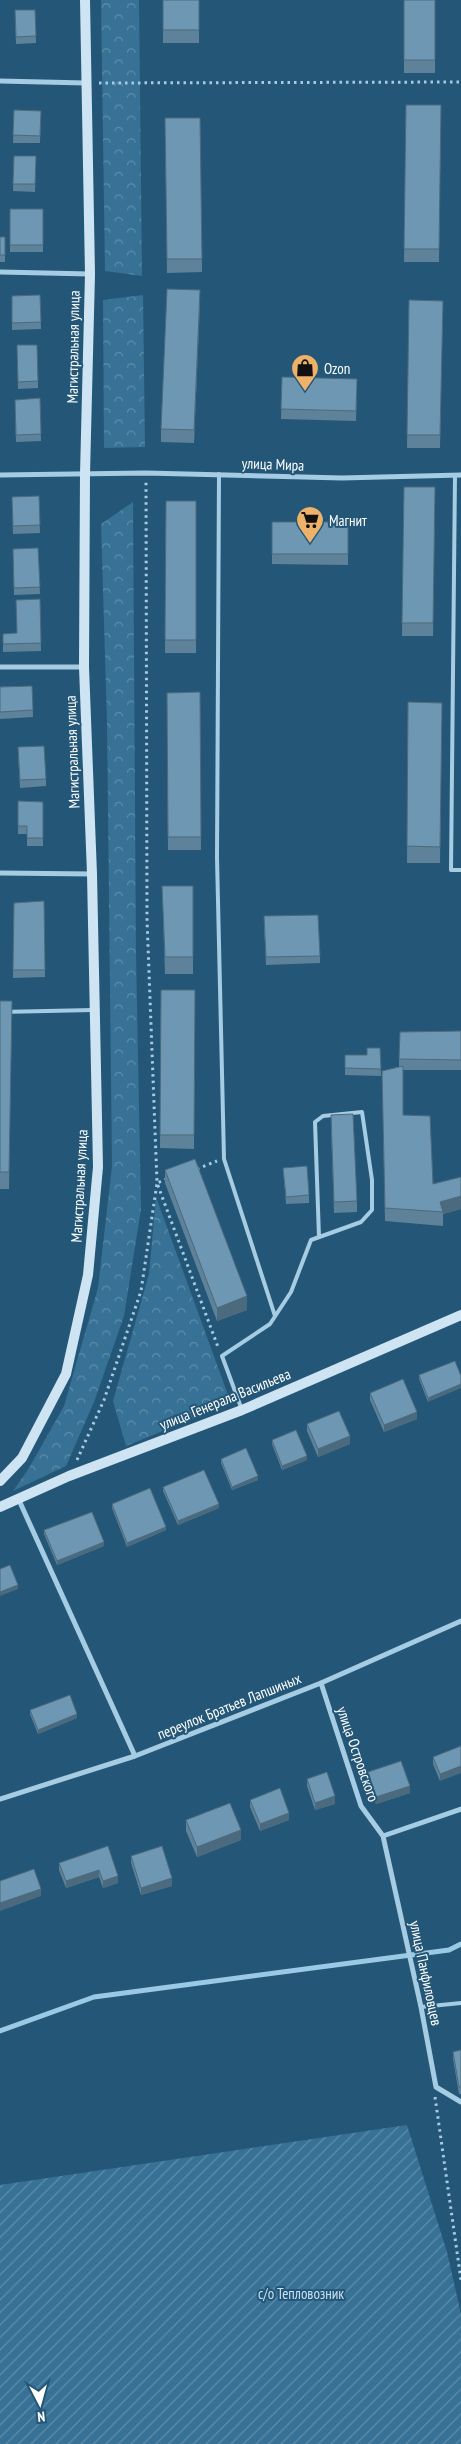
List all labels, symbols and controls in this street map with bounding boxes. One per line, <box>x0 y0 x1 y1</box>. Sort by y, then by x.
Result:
street label: Магистральная улица <box>63 290 83 404</box>
shop icon: Ozon <box>290 353 320 392</box>
place label: Ozon <box>324 359 350 378</box>
street label: улица Мира <box>241 453 305 475</box>
supermarket icon: Магнит <box>295 505 325 544</box>
place label: Магнит <box>329 511 367 530</box>
street label: Магистральная улица <box>61 695 83 809</box>
street label: Магистральная улица <box>67 1129 91 1243</box>
street label: улица Генерала Васильева <box>157 1364 293 1434</box>
street label: переулок Братьев Лапшиных <box>154 1668 304 1744</box>
street label: улица Островского <box>333 1704 383 1804</box>
street label: улица Панфиловцев <box>406 1919 446 2027</box>
park label: с/о Тепловозник <box>258 2284 344 2303</box>
north arrow <box>15 2379 65 2429</box>
text: N <box>37 2408 46 2426</box>

